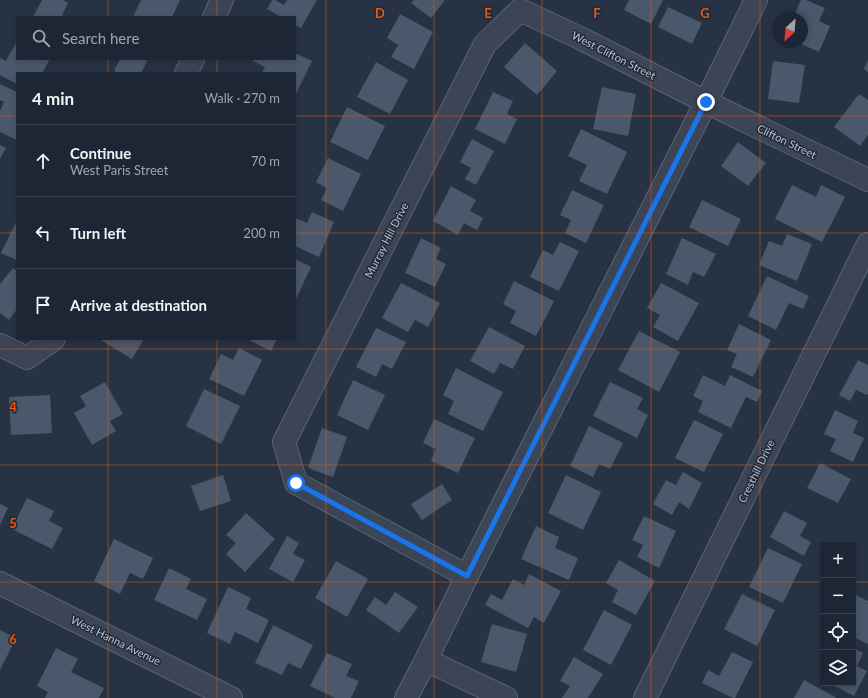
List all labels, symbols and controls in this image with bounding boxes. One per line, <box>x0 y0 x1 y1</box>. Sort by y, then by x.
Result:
text: D <box>375 5 385 21</box>
text: E <box>484 5 492 21</box>
text: F <box>593 5 601 21</box>
text: G <box>700 5 710 21</box>
north arrow <box>772 12 808 48</box>
search box <box>16 16 296 60</box>
icon: search <box>30 27 52 49</box>
street label: West Clifton Street <box>570 28 658 82</box>
text: Search here <box>62 29 139 47</box>
text: 4 min <box>32 88 74 109</box>
text: Walk · 270 m <box>204 90 280 106</box>
route end <box>697 93 715 111</box>
street label: Clifton Street <box>755 121 819 161</box>
text: Continue <box>70 144 131 162</box>
icon: ahead <box>32 150 54 172</box>
text: 70 m <box>251 153 280 169</box>
text: West Paris Street <box>70 162 168 178</box>
street label: Murray Hill Drive <box>361 200 411 280</box>
icon: left <box>32 222 54 244</box>
text: Turn left <box>70 224 126 242</box>
text: 200 m <box>243 225 280 241</box>
icon: arrive <box>32 294 54 316</box>
text: Arrive at destination <box>70 296 207 314</box>
text: 4 <box>9 399 17 415</box>
street label: Cresthill Drive <box>735 437 777 505</box>
route start <box>287 474 305 492</box>
text: 5 <box>9 515 17 531</box>
map controls <box>820 542 856 686</box>
button: + <box>820 542 856 578</box>
button: − <box>820 578 856 614</box>
street label: West Hanna Avenue <box>69 613 163 667</box>
button: locate <box>820 614 856 650</box>
text: 6 <box>9 631 17 647</box>
button: layers <box>820 650 856 686</box>

